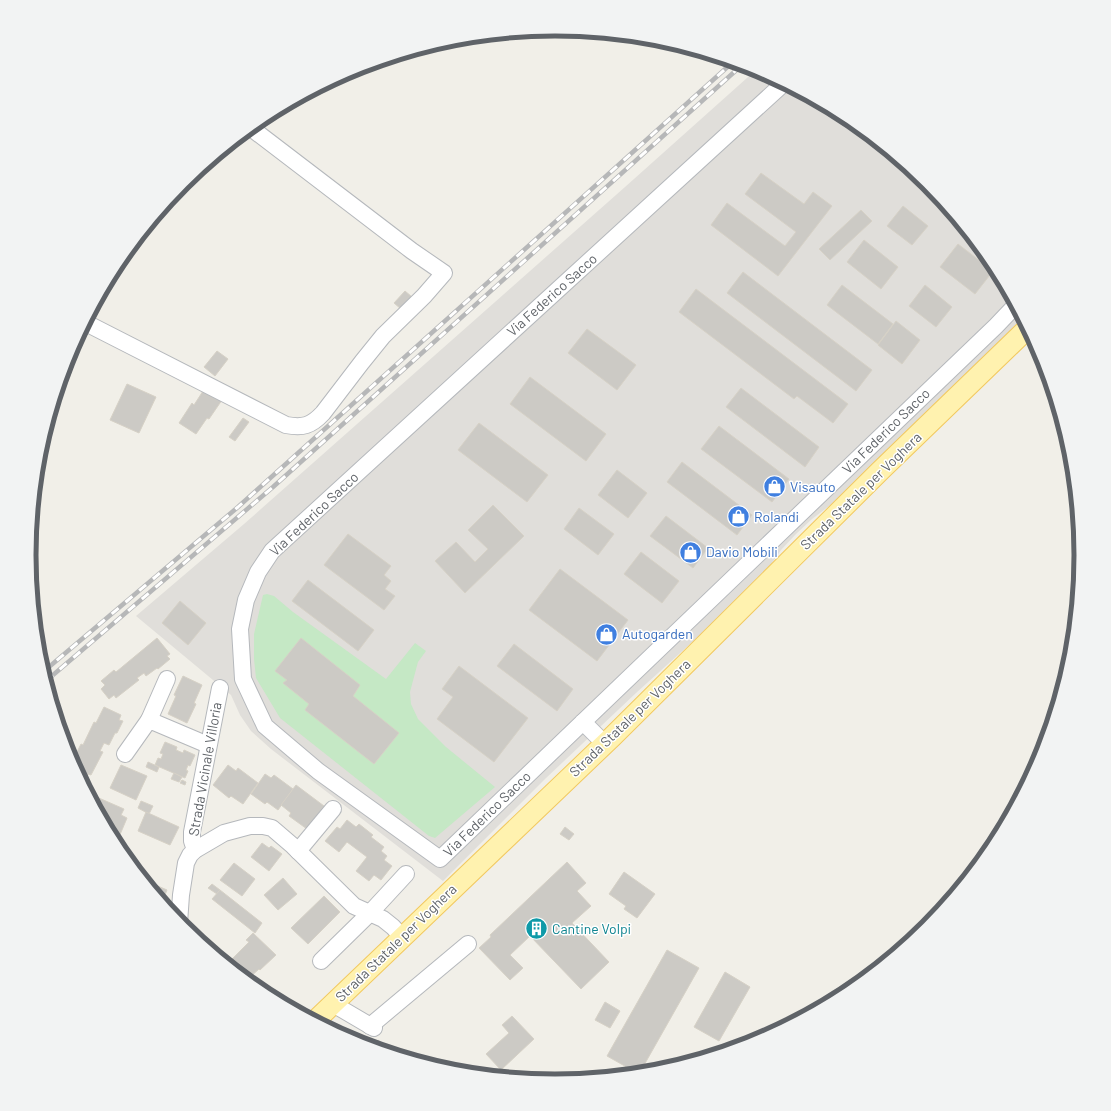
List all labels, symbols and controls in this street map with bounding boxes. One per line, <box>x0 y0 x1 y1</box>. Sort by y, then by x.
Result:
street label: Via Federico Sacco <box>503 250 600 340</box>
street label: Via Federico Sacco <box>838 384 933 477</box>
street label: Strada Statale per Voghera <box>796 428 925 553</box>
street label: Via Federico Sacco <box>266 468 362 559</box>
shop icon: Visauto <box>761 474 787 500</box>
place label: Visauto <box>790 478 836 495</box>
shop icon: Rolandi <box>725 504 751 530</box>
place label: Rolandi <box>754 508 799 525</box>
shop icon: Davio Mobili <box>678 539 704 565</box>
place label: Davio Mobili <box>706 543 778 560</box>
shop icon: Autogarden <box>594 621 620 647</box>
place label: Autogarden <box>622 625 693 642</box>
street label: Strada Statale per Voghera <box>565 655 694 780</box>
street label: Strada Vicinale Villoria <box>184 701 225 837</box>
street label: Via Federico Sacco <box>439 767 534 860</box>
street label: Strada Statale per Voghera <box>331 880 460 1005</box>
building icon: Cantine Volpi <box>524 916 550 942</box>
place label: Cantine Volpi <box>552 920 631 937</box>

